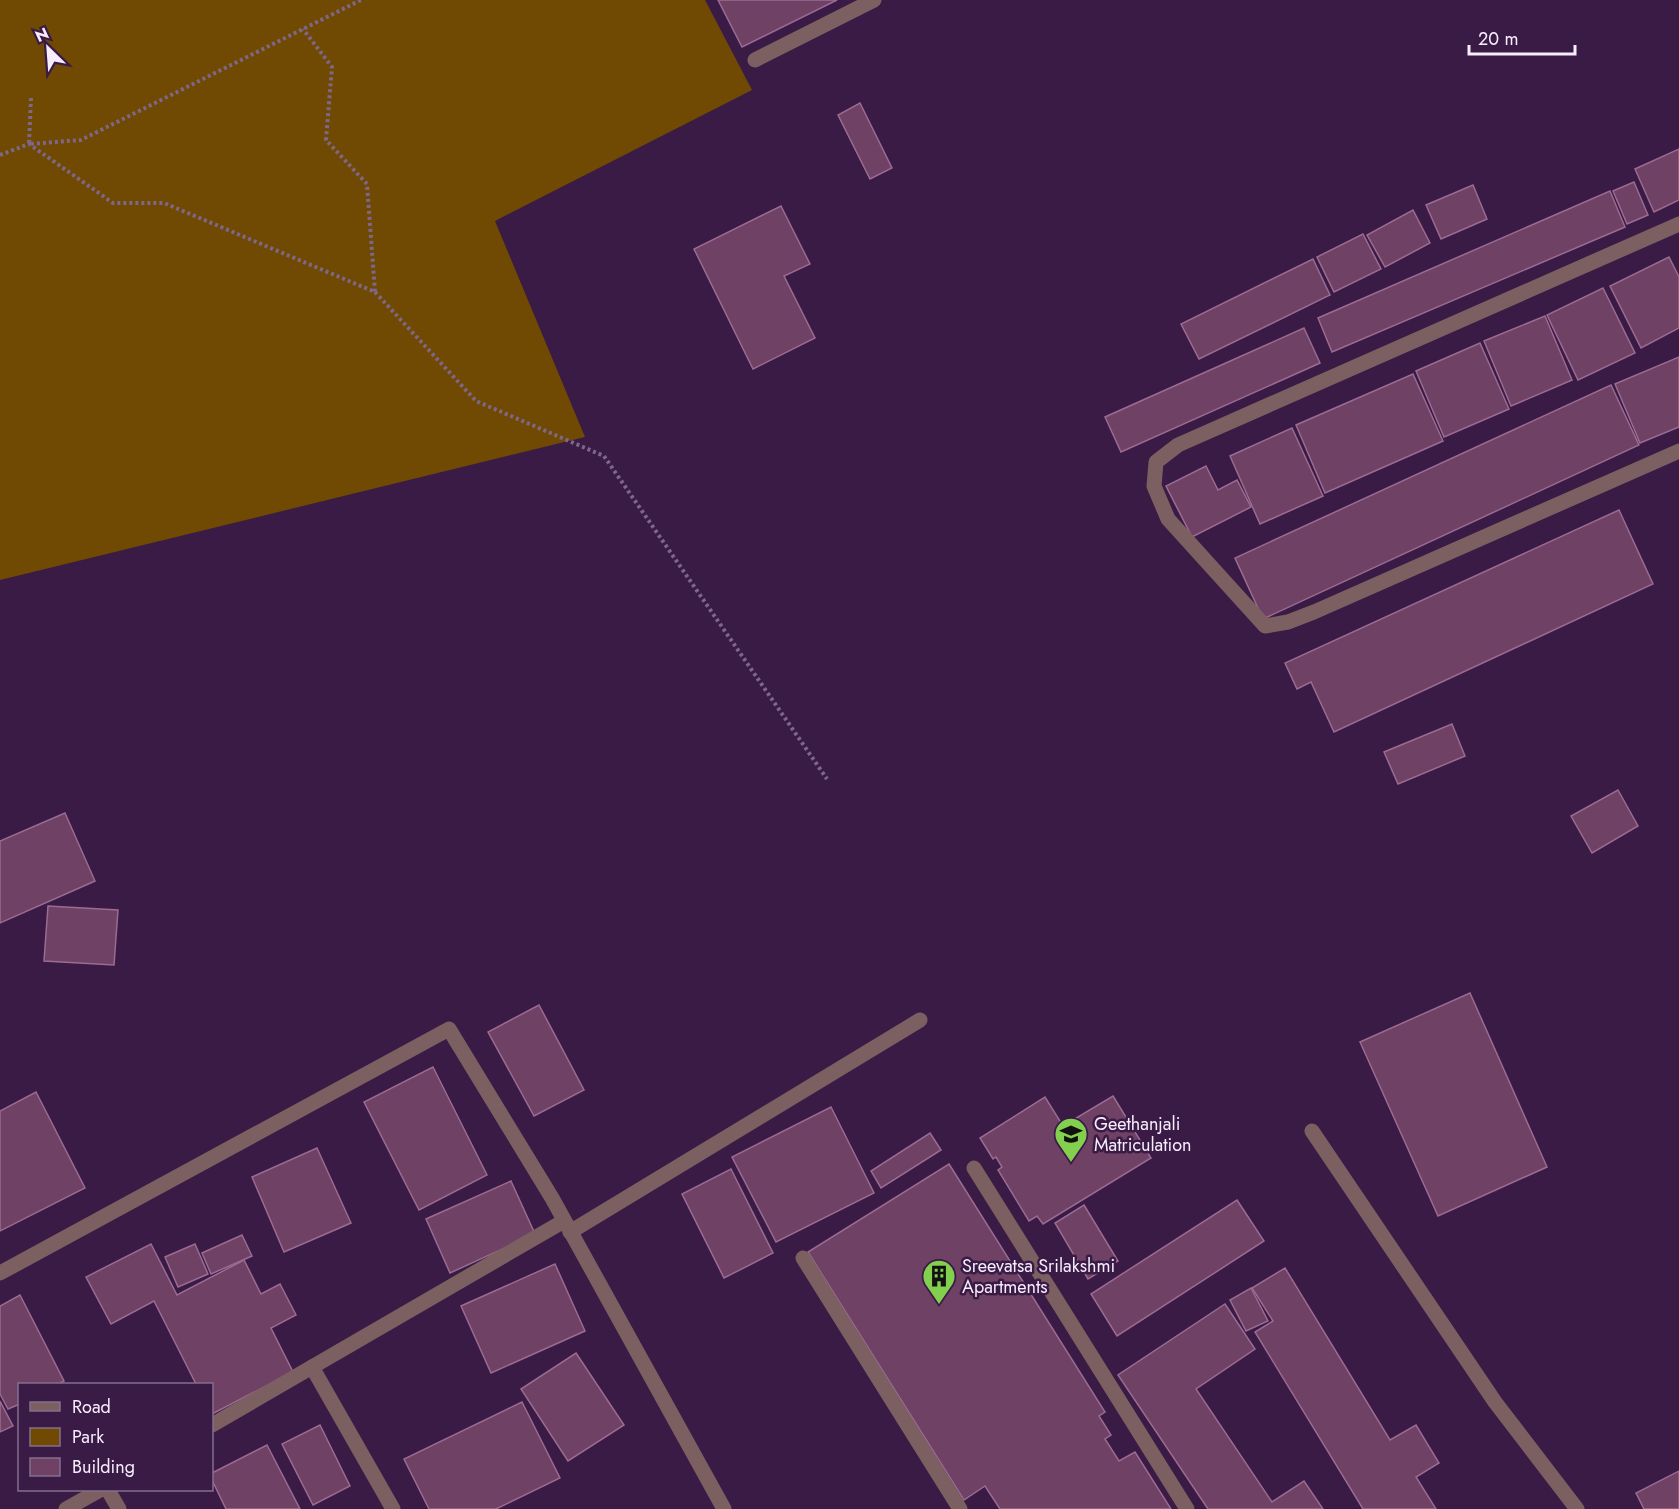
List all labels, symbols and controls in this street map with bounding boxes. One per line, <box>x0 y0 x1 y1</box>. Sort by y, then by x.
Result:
north arrow <box>18 18 78 78</box>
scale bar <box>1469 18 1576 56</box>
text: N <box>31 22 52 48</box>
text: 20 m <box>1478 26 1518 52</box>
place label: Geethanjali Matriculation <box>1094 1111 1192 1158</box>
school or university icon: Geethanjali Matriculation <box>1053 1116 1089 1163</box>
place label: Sreevatsa Srilakshmi Apartments <box>962 1253 1115 1300</box>
building icon: Sreevatsa Srilakshmi Apartments <box>921 1258 957 1305</box>
legend <box>18 1383 213 1491</box>
text: Road <box>72 1394 111 1420</box>
text: Park <box>72 1424 104 1450</box>
text: Building <box>72 1454 135 1480</box>

